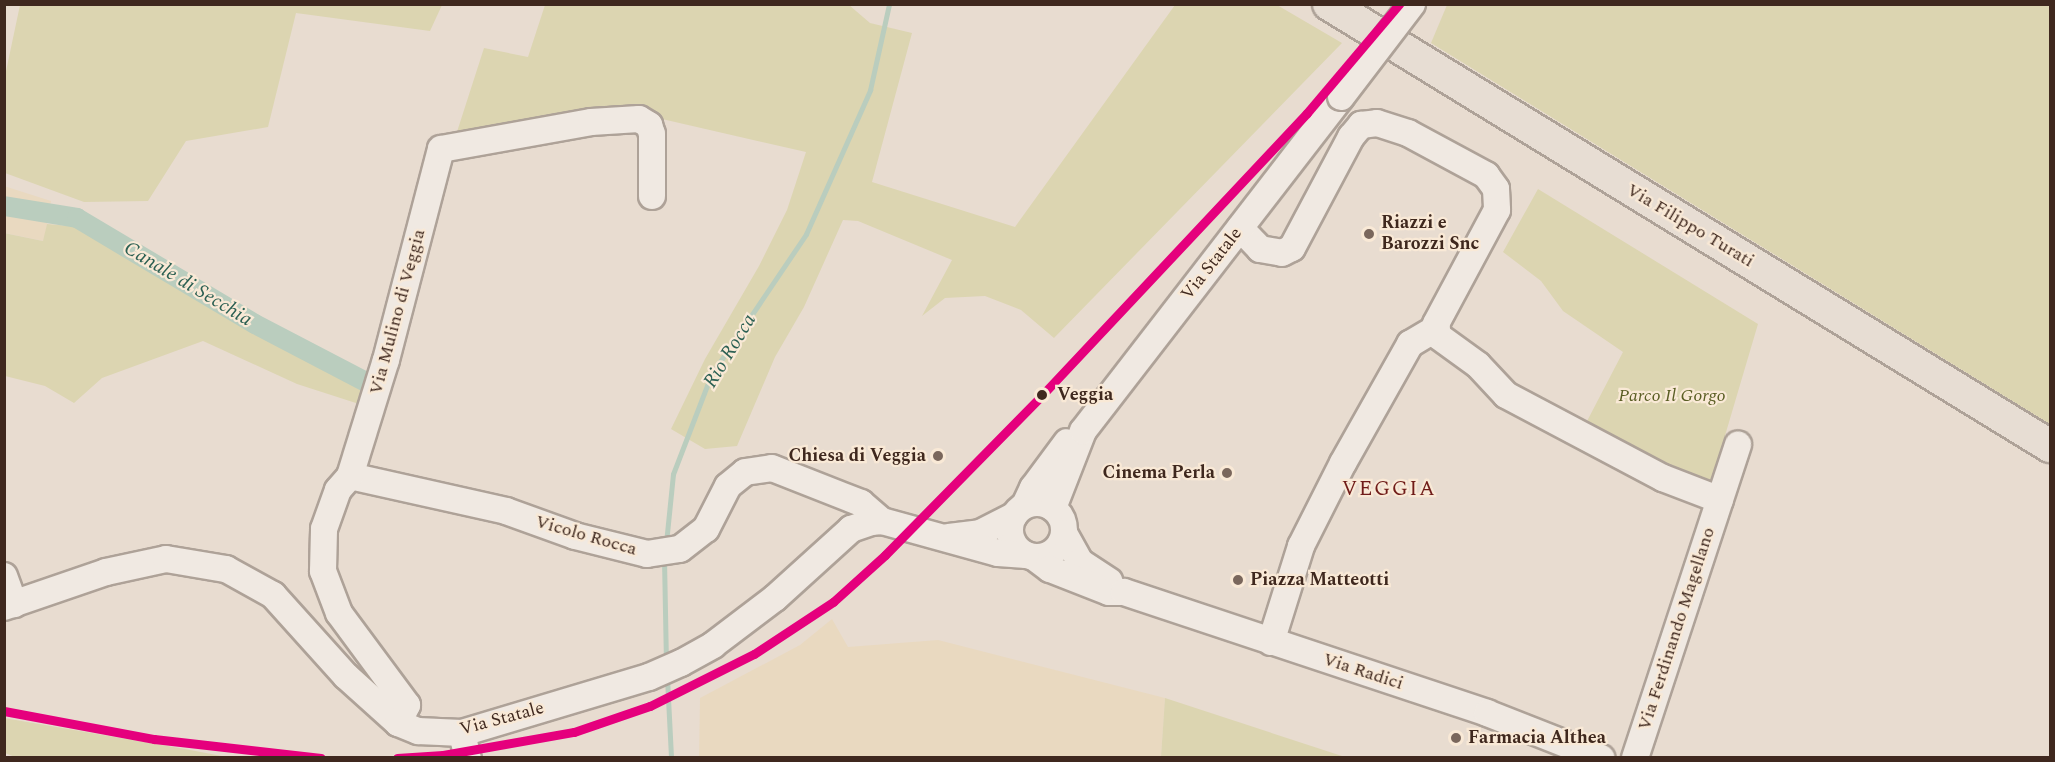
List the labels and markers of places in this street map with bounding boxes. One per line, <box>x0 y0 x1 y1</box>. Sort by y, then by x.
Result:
place label: Riazzi e Barozzi Snc <box>1381 213 1479 256</box>
marker: Riazzi e Barozzi Snc <box>1362 227 1376 241</box>
place label: Veggia <box>1057 384 1113 406</box>
marker: Veggia <box>1032 385 1052 405</box>
place label: Chiesa di Veggia <box>788 445 926 467</box>
marker: Chiesa di Veggia <box>931 449 945 463</box>
place label: Cinema Perla <box>1102 462 1215 484</box>
marker: Cinema Perla <box>1220 466 1234 480</box>
place label: Piazza Matteotti <box>1250 569 1389 591</box>
marker: Piazza Matteotti <box>1231 573 1245 587</box>
place label: Farmacia Althea <box>1468 727 1606 749</box>
marker: Farmacia Althea <box>1449 731 1463 745</box>

